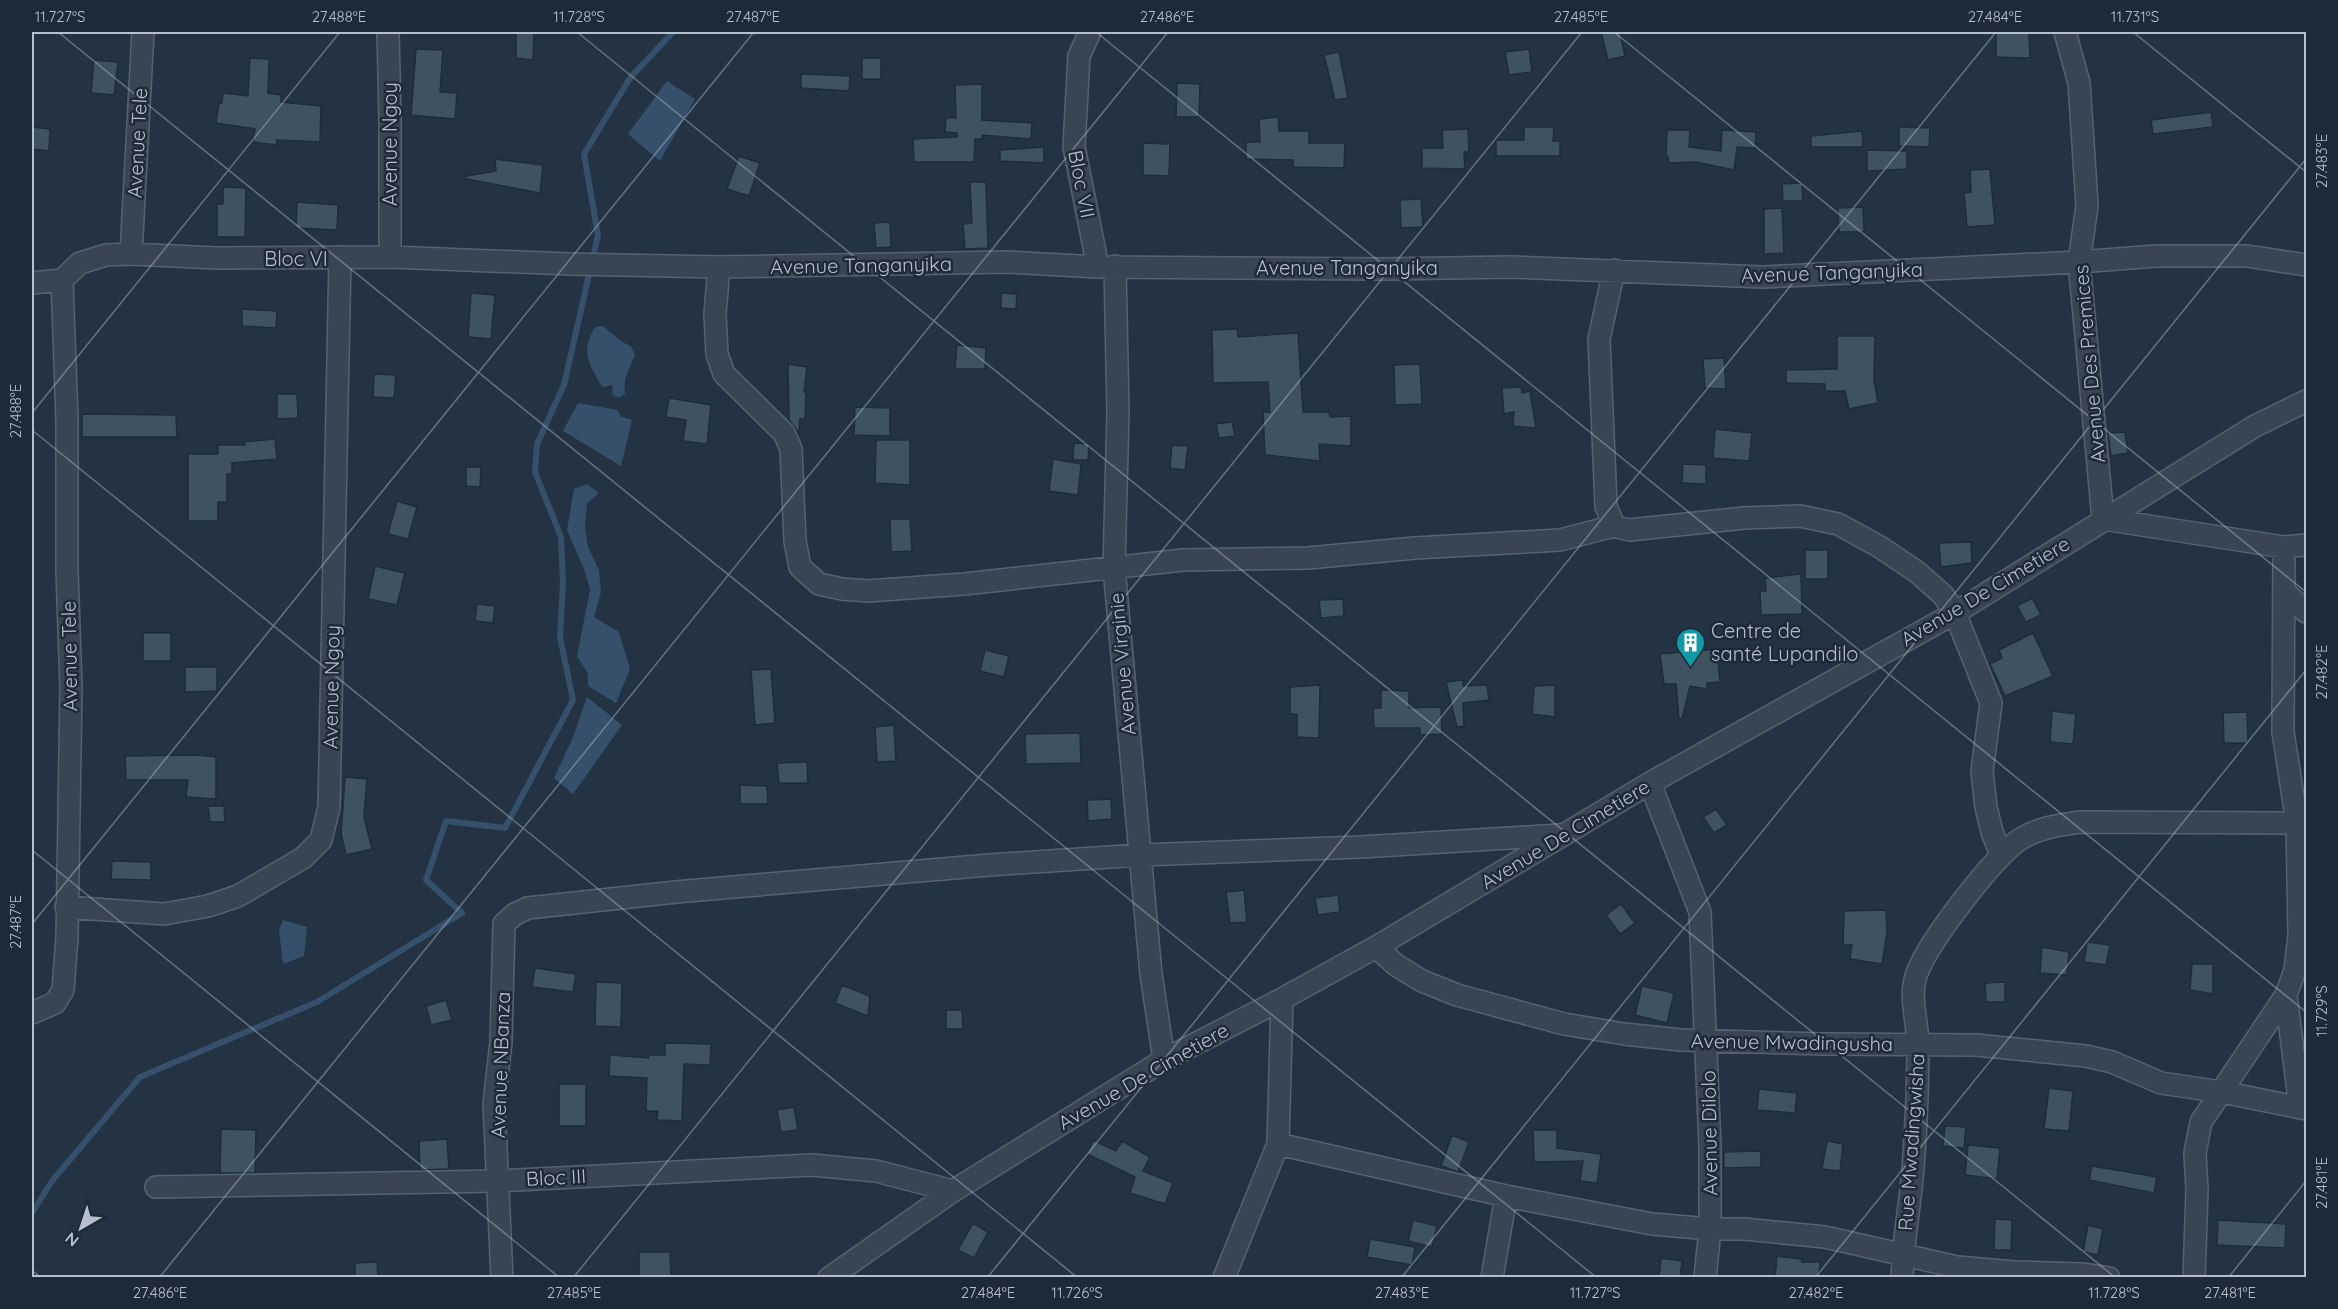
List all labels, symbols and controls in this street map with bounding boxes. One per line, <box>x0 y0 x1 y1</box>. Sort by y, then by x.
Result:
text: 11.727°S <box>35 7 85 26</box>
text: 27.488°E <box>312 7 366 26</box>
text: 11.728°S <box>553 7 605 26</box>
text: 27.487°E <box>726 7 780 26</box>
text: 27.486°E <box>1140 7 1194 26</box>
text: 27.485°E <box>1554 7 1608 26</box>
text: 27.484°E <box>1968 7 2022 26</box>
text: 11.731°S <box>2111 7 2159 26</box>
street label: Avenue Ngoy <box>377 82 402 206</box>
street label: Avenue Tele <box>122 87 152 199</box>
text: 27.483°E <box>2312 134 2331 188</box>
street label: Bloc VII <box>1063 148 1101 220</box>
street label: Bloc VI <box>264 246 328 271</box>
street label: Avenue Tanganyika <box>770 251 952 279</box>
street label: Avenue Tanganyika <box>1256 255 1438 280</box>
street label: Avenue Tanganyika <box>1741 256 1923 288</box>
street label: Avenue Des Premices <box>2068 264 2110 464</box>
text: 27.488°E <box>6 384 25 438</box>
street label: Avenue De Cimetiere <box>1896 531 2074 651</box>
street label: Avenue Virginie <box>1103 592 1141 736</box>
street label: Avenue Tele <box>56 601 82 711</box>
place label: Centre de santé Lupandilo <box>1711 618 1858 666</box>
street label: Avenue Ngoy <box>317 625 345 749</box>
building icon: Centre de santé Lupandilo <box>1674 626 1706 668</box>
text: 27.482°E <box>2312 645 2331 699</box>
street label: Avenue De Cimetiere <box>1476 774 1654 894</box>
text: 27.487°E <box>6 895 25 949</box>
text: 11.729°S <box>2312 985 2331 1037</box>
street label: Avenue NBanza <box>485 991 515 1139</box>
street label: Avenue De Cimetiere <box>1053 1017 1233 1135</box>
street label: Avenue Mwadingusha <box>1691 1028 1893 1056</box>
street label: Rue Mwadingwisha <box>1892 1052 1930 1232</box>
street label: Avenue Dilolo <box>1695 1070 1723 1196</box>
text: 27.481°E <box>2312 1157 2331 1209</box>
street label: Bloc III <box>525 1163 587 1191</box>
north arrow <box>51 1198 111 1258</box>
text: N <box>61 1228 82 1251</box>
text: 27.486°E <box>133 1283 187 1302</box>
text: 27.485°E <box>547 1283 601 1302</box>
text: 27.484°E <box>961 1283 1015 1302</box>
text: 11.726°S <box>1051 1283 1103 1302</box>
text: 27.483°E <box>1375 1283 1429 1302</box>
text: 11.727°S <box>1570 1283 1620 1302</box>
text: 27.482°E <box>1789 1283 1843 1302</box>
text: 11.728°S <box>2088 1283 2140 1302</box>
text: 27.481°E <box>2204 1283 2256 1302</box>

